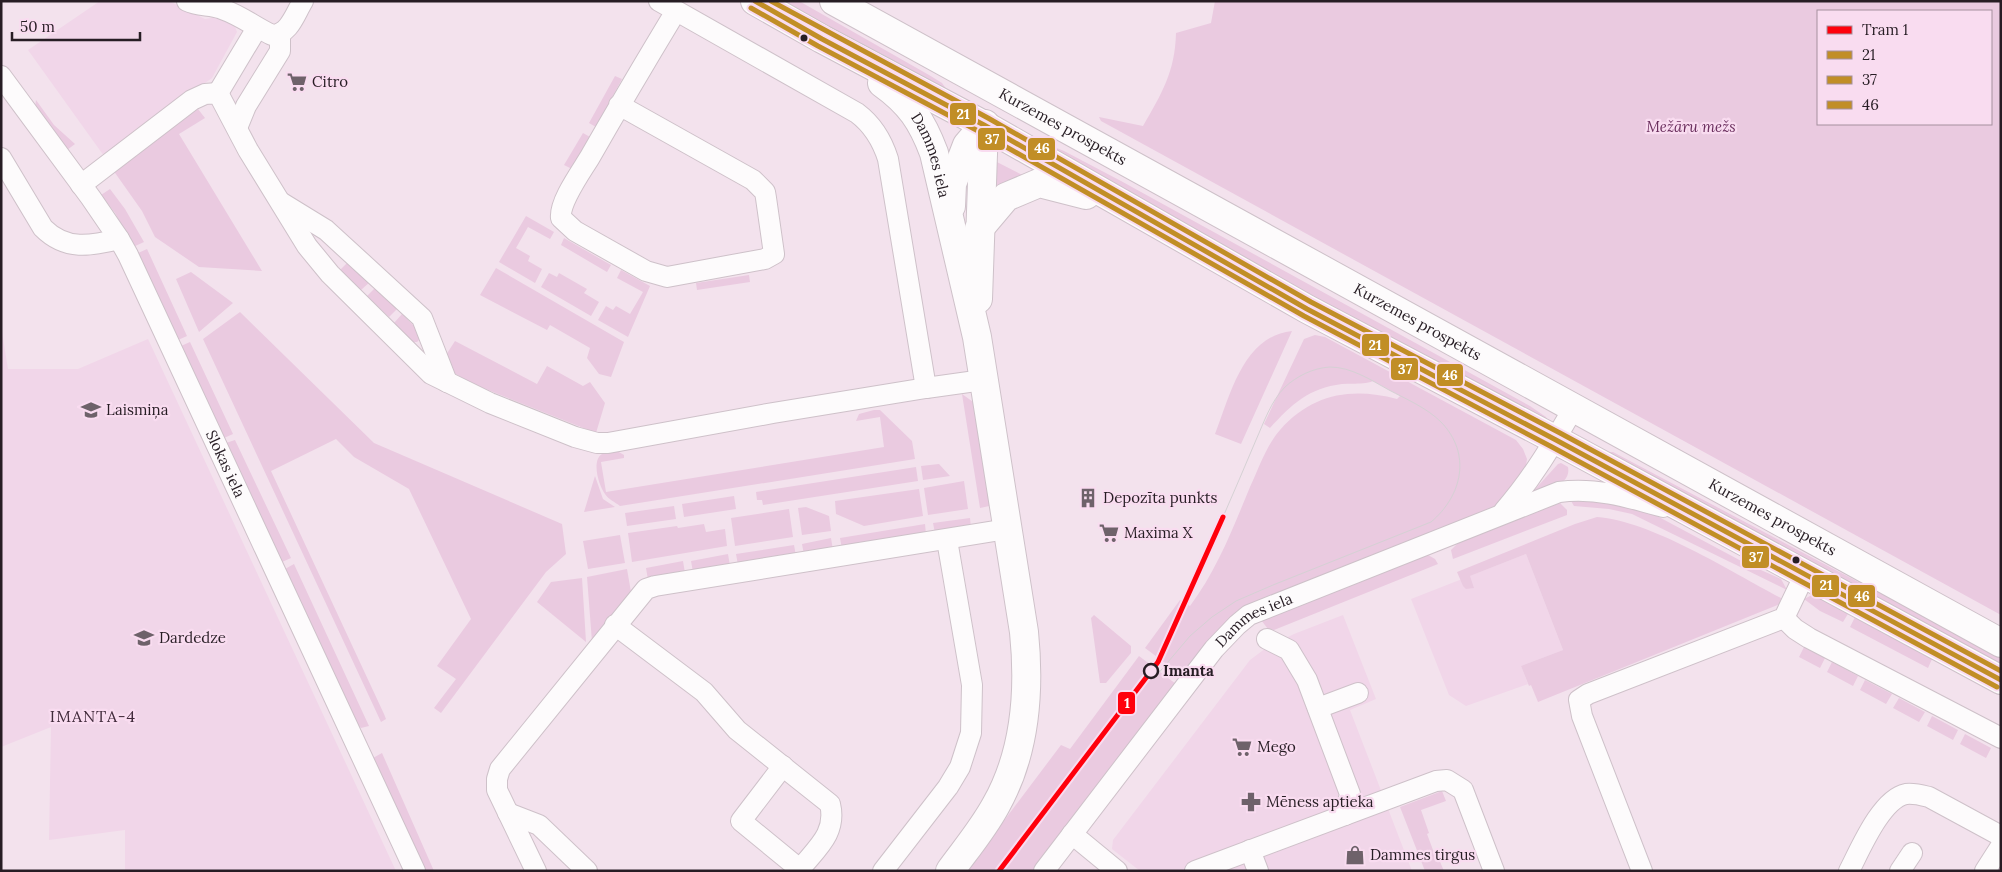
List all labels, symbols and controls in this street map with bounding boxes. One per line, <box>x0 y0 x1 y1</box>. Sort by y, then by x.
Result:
scale bar <box>12 10 140 42</box>
legend <box>1817 10 1992 125</box>
text: 50 m <box>20 17 55 36</box>
text: Tram 1 <box>1862 20 1908 39</box>
unlabelled marker <box>799 33 809 43</box>
text: 21 <box>1862 45 1876 64</box>
text: 37 <box>1862 70 1877 89</box>
supermarket icon: Citro <box>286 71 308 93</box>
place label: Citro <box>312 72 348 91</box>
street label: Kurzemes prospekts <box>996 84 1130 169</box>
text: 46 <box>1862 95 1879 114</box>
line badge: 21 <box>949 102 977 126</box>
text: 21 <box>956 105 970 123</box>
street label: Dammes iela <box>907 109 954 200</box>
park label: Mežāru mežs <box>1646 117 1736 136</box>
line badge: 37 <box>977 127 1006 151</box>
text: 37 <box>985 130 1000 148</box>
line badge: 46 <box>1027 137 1056 161</box>
text: 46 <box>1034 139 1050 157</box>
street label: Kurzemes prospekts <box>1351 279 1485 364</box>
line badge: 21 <box>1361 333 1390 357</box>
text: 21 <box>1368 336 1382 354</box>
line badge: 37 <box>1390 357 1419 381</box>
text: 37 <box>1398 360 1413 378</box>
line badge: 46 <box>1436 363 1464 387</box>
text: 46 <box>1442 366 1458 384</box>
school or university icon: Laismiņa <box>80 399 102 421</box>
place label: Laismiņa <box>106 400 169 420</box>
street label: Slokas iela <box>202 427 250 501</box>
street label: Kurzemes prospekts <box>1705 474 1840 560</box>
building icon: Depozīta punkts <box>1077 487 1099 509</box>
place label: Depozīta punkts <box>1103 488 1218 507</box>
supermarket icon: Maxima X <box>1098 522 1120 544</box>
place label: Maxima X <box>1124 523 1193 542</box>
line badge: 37 <box>1741 545 1770 569</box>
text: 37 <box>1749 548 1764 566</box>
unlabelled marker <box>1791 555 1801 565</box>
line badge: 21 <box>1811 574 1840 598</box>
text: 21 <box>1819 576 1833 594</box>
line badge: 46 <box>1847 584 1876 608</box>
text: 46 <box>1854 587 1870 605</box>
street label: Dammes iela <box>1211 589 1295 651</box>
school or university icon: Dardedze <box>133 627 155 649</box>
place label: Dardedze <box>159 628 226 647</box>
place label: Imanta <box>1163 661 1214 680</box>
marker: Imanta <box>1143 663 1159 679</box>
line badge: 1 <box>1117 691 1136 715</box>
text: 1 <box>1124 694 1130 712</box>
district label: IMANTA-4 <box>50 706 136 726</box>
supermarket icon: Mego <box>1231 736 1253 758</box>
place label: Mego <box>1257 737 1296 756</box>
pharmacy icon: Mēness aptieka <box>1240 791 1262 813</box>
place label: Mēness aptieka <box>1266 792 1374 811</box>
shop icon: Dammes tirgus <box>1344 844 1366 866</box>
place label: Dammes tirgus <box>1370 845 1475 864</box>

